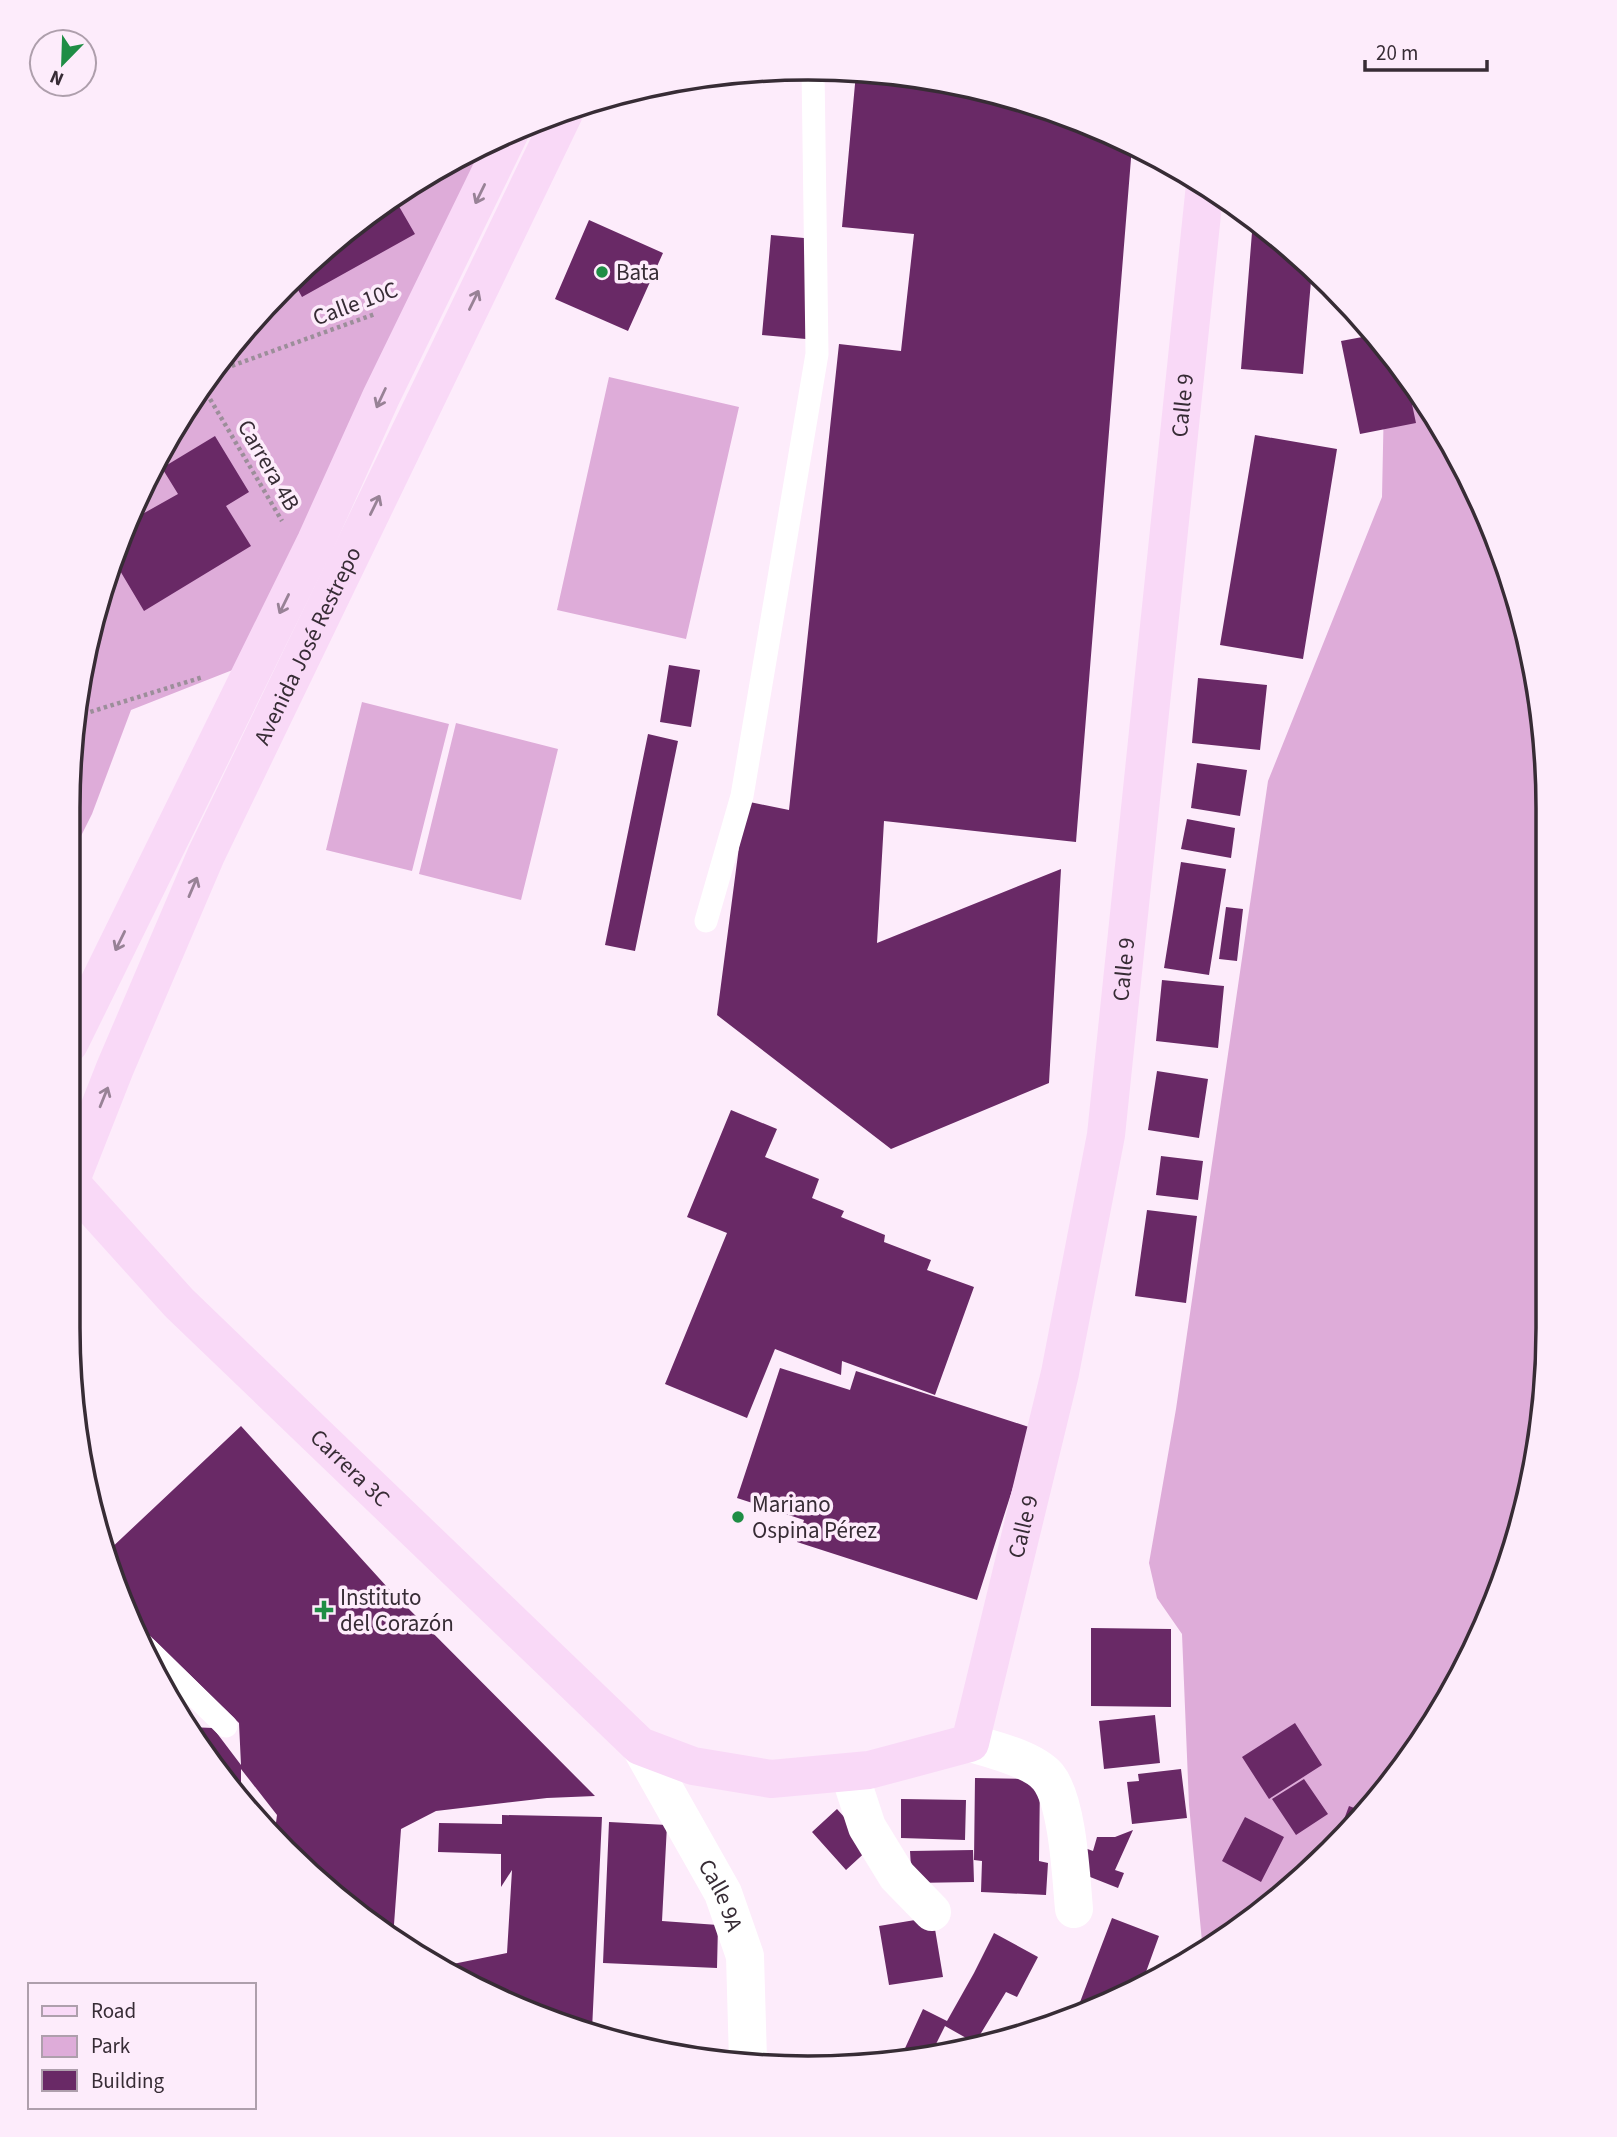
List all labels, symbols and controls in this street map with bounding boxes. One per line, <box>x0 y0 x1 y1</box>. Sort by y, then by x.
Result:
north arrow <box>28 28 98 98</box>
scale bar <box>1365 28 1488 72</box>
text: 20 m <box>1376 38 1418 68</box>
text: N <box>46 62 68 92</box>
one-way arrow <box>473 183 487 204</box>
place label: Bata <box>616 256 660 289</box>
marker: Bata <box>594 264 610 280</box>
street label: Calle 10C <box>308 273 402 334</box>
one-way arrow <box>468 290 481 311</box>
street label: Calle 9 <box>1163 372 1202 439</box>
one-way arrow <box>373 387 387 408</box>
street label: Carrera 4B <box>229 414 308 517</box>
one-way arrow <box>369 495 383 516</box>
street label: Avenida José Restrepo <box>246 541 369 750</box>
one-way arrow <box>277 593 291 614</box>
one-way arrow <box>187 877 200 898</box>
one-way arrow <box>112 930 126 951</box>
street label: Calle 9 <box>1104 936 1143 1003</box>
one-way arrow <box>98 1086 111 1108</box>
street label: Carrera 3C <box>303 1421 398 1515</box>
place label: Mariano Ospina Pérez <box>752 1488 877 1547</box>
street label: Calle 9 <box>1000 1492 1047 1562</box>
marker: Mariano Ospina Pérez <box>730 1509 746 1525</box>
place label: Instituto del Corazón <box>340 1581 454 1640</box>
marker: Instituto del Corazón <box>314 1600 334 1620</box>
street label: Calle 9A <box>690 1853 751 1936</box>
legend <box>28 1983 256 2109</box>
text: Road <box>91 1996 136 2026</box>
text: Park <box>91 2031 131 2061</box>
text: Building <box>91 2066 165 2096</box>

